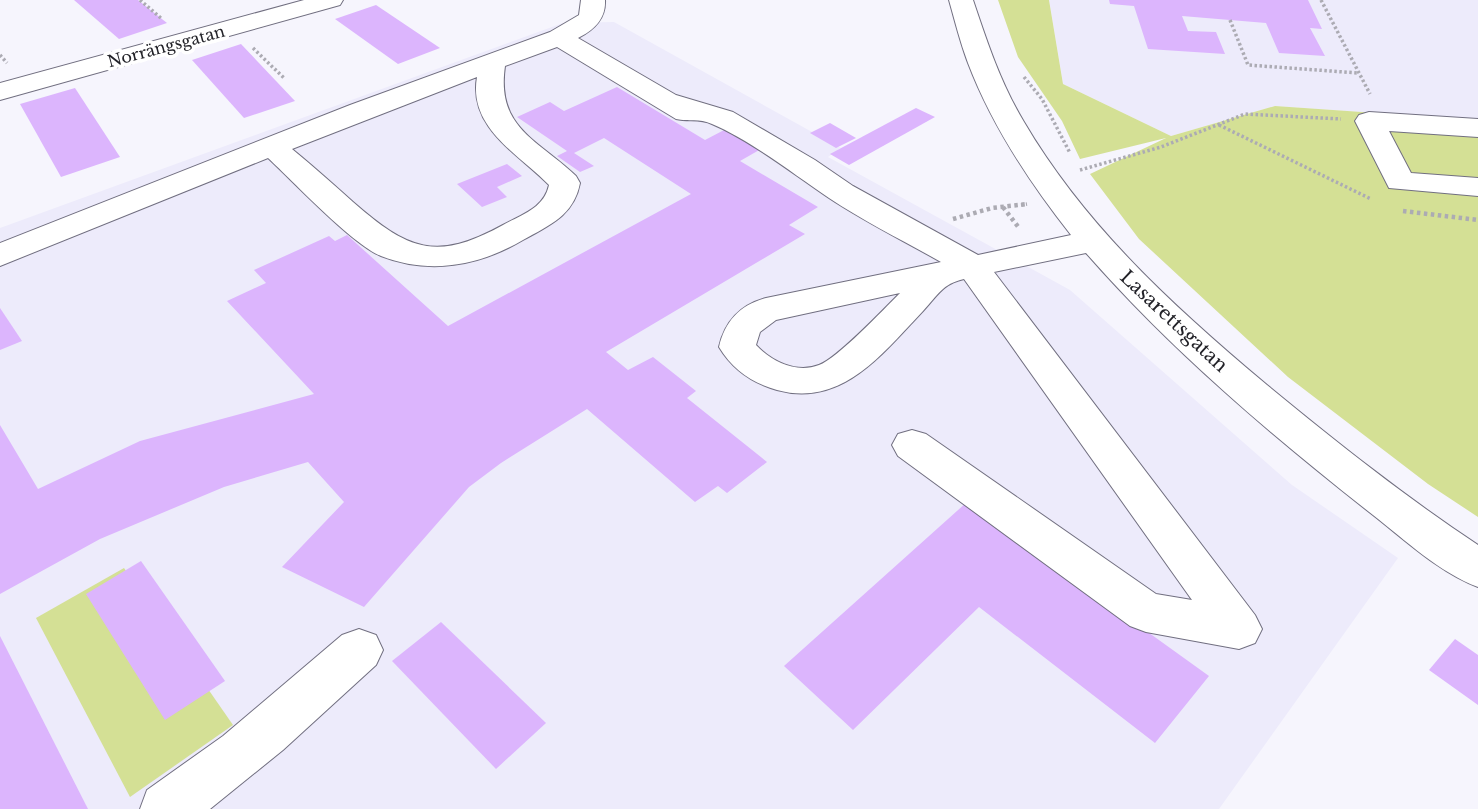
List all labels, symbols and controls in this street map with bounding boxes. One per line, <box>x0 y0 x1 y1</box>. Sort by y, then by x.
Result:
street label: Norrängsgatan <box>105 21 227 71</box>
street label: Lasarettsgatan <box>1115 265 1233 377</box>

